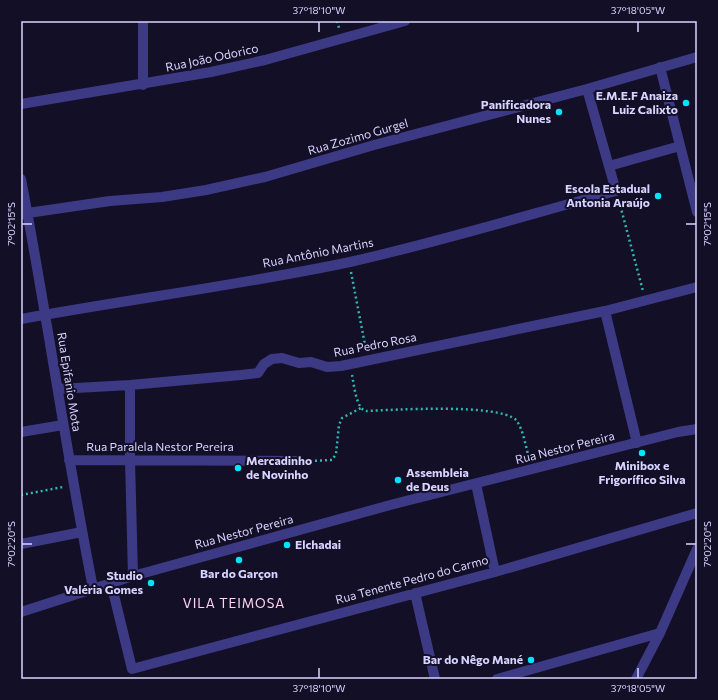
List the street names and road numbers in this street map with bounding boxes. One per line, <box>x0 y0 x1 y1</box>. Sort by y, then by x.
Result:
street label: Rua João Odorico <box>164 40 260 75</box>
street label: Rua Zozimo Gurgel <box>306 115 409 157</box>
street label: Rua Antônio Martins <box>261 234 374 270</box>
street label: Rua Pedro Rosa <box>332 329 418 359</box>
street label: Rua Epifanio Mota <box>55 331 85 433</box>
street label: Rua Nestor Pereira <box>514 428 616 466</box>
street label: Rua Paralela Nestor Pereira <box>86 439 234 453</box>
street label: Rua Nestor Pereira <box>193 511 295 551</box>
street label: Rua Tenente Pedro do Carmo <box>334 552 490 606</box>

